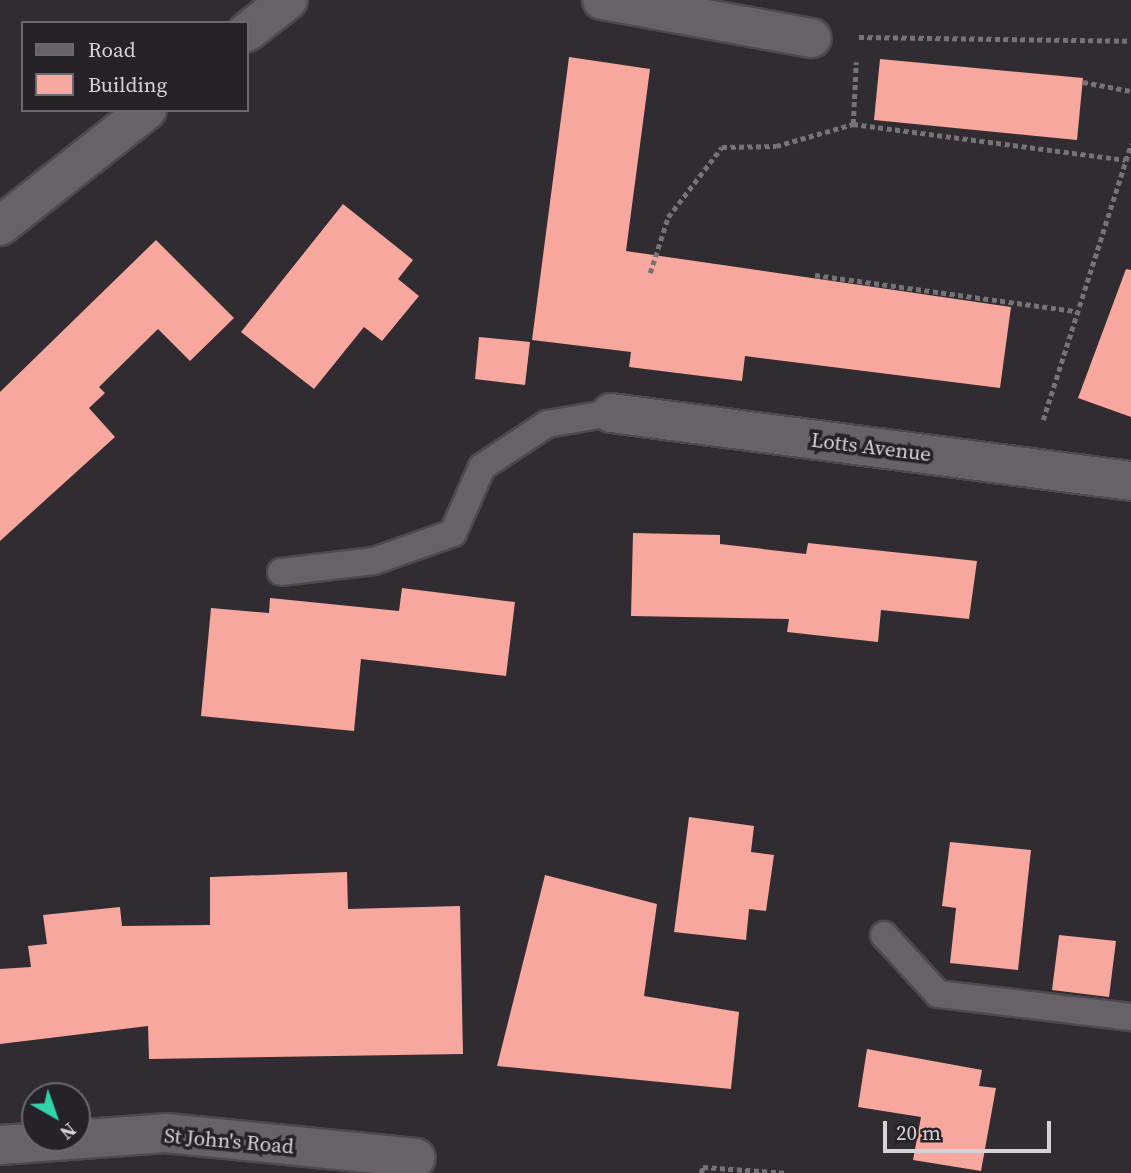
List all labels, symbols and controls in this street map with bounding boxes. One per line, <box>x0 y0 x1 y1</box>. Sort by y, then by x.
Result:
legend <box>21 21 248 112</box>
text: Road <box>88 35 136 64</box>
text: Building <box>88 70 167 99</box>
street label: Lotts Avenue <box>810 427 932 467</box>
north arrow <box>21 1082 91 1152</box>
scale bar <box>886 1106 1054 1150</box>
text: N <box>55 1117 82 1146</box>
text: 20 m <box>896 1118 941 1147</box>
street label: St John's Road <box>163 1123 295 1159</box>

